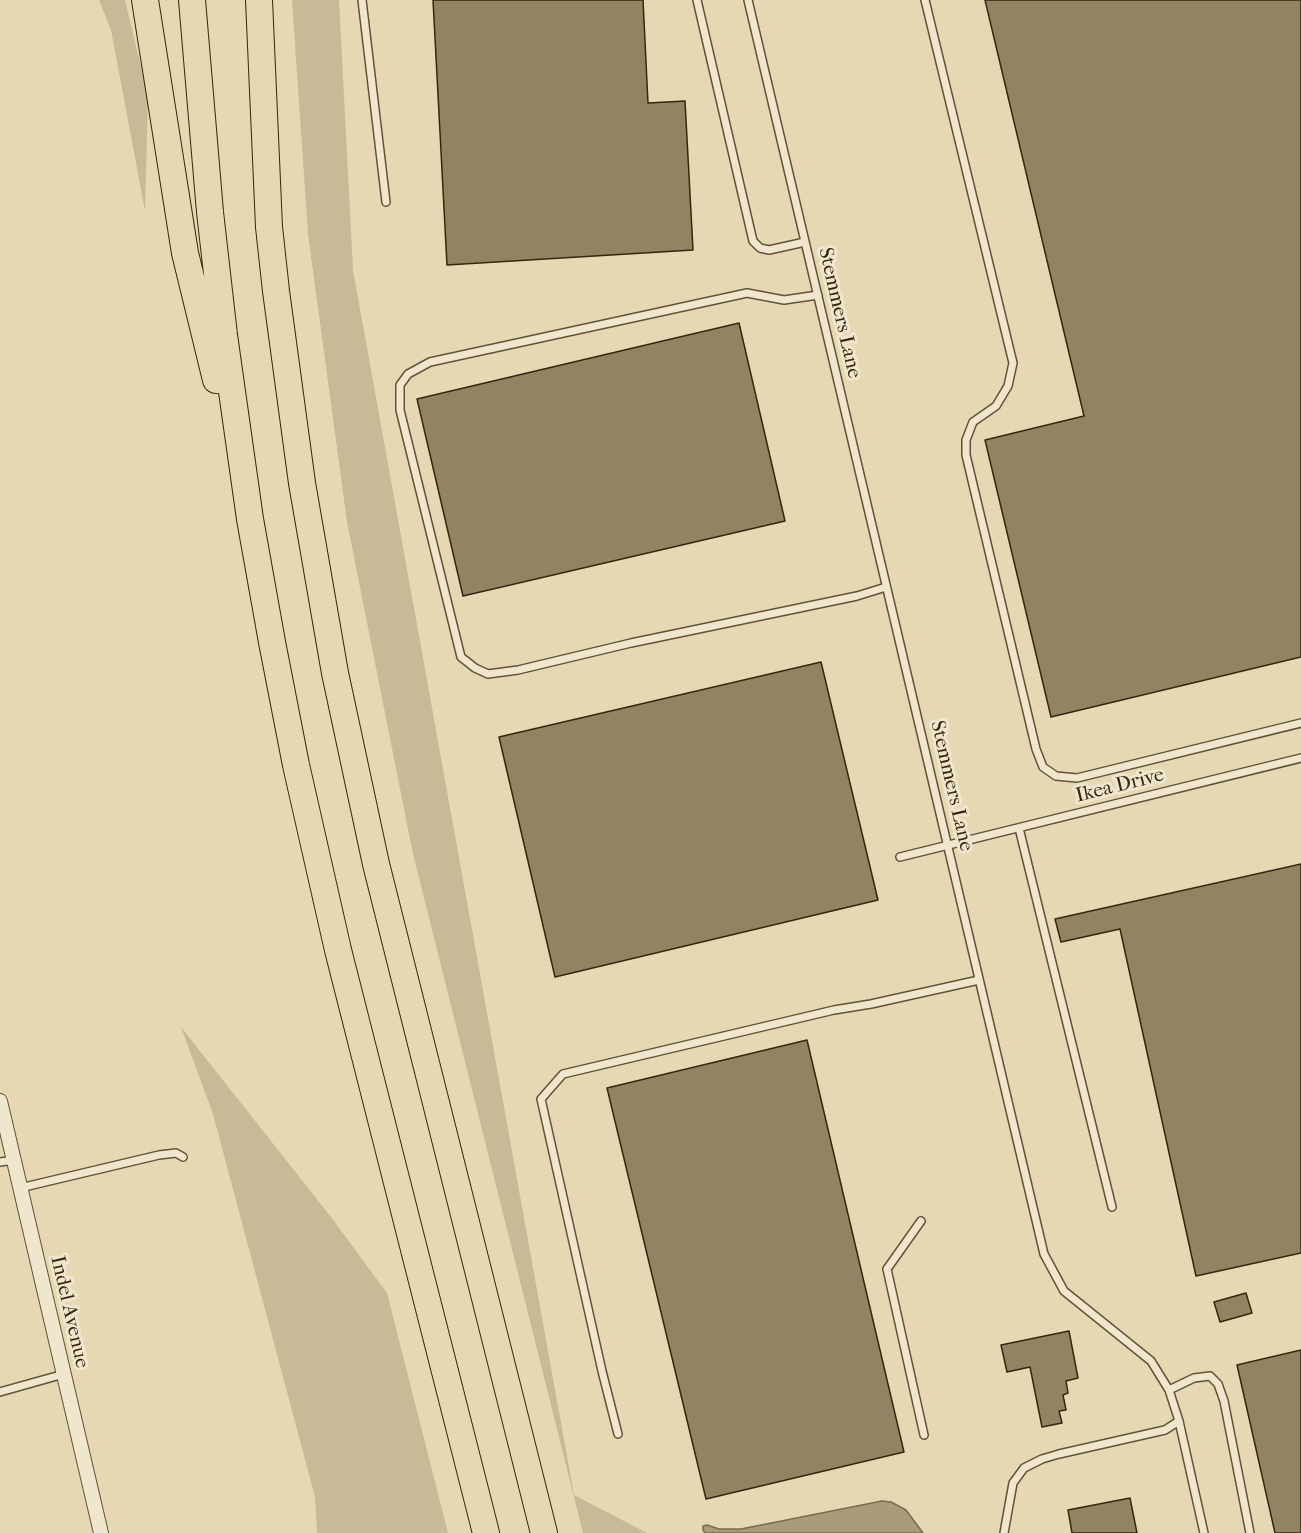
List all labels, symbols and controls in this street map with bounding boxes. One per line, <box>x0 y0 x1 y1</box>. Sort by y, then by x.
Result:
street label: Stemmers Lane <box>812 245 866 381</box>
street label: Stemmers Lane <box>924 718 978 854</box>
street label: Ikea Drive <box>1073 763 1167 809</box>
street label: Indel Avenue <box>44 1254 94 1370</box>

